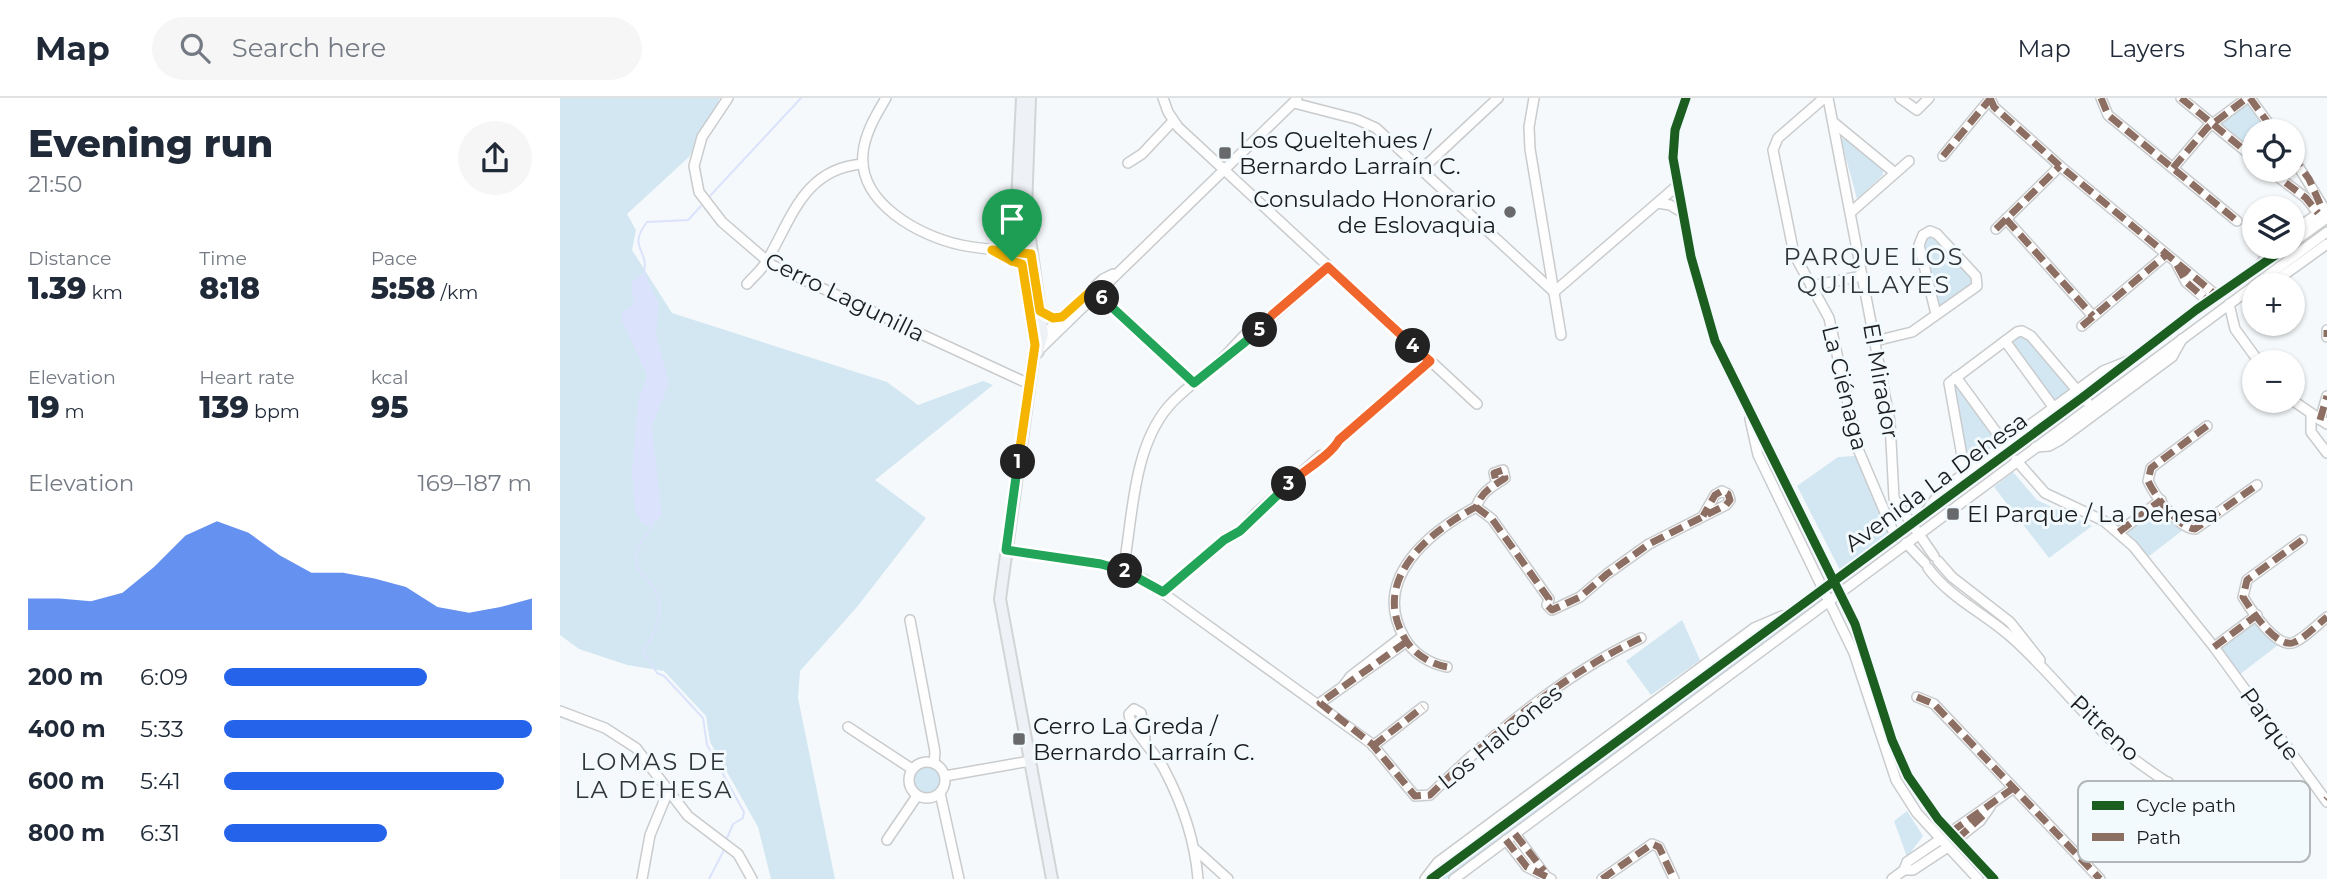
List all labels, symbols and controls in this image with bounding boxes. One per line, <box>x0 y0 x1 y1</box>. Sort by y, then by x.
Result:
search box <box>152 17 642 80</box>
text: Map <box>35 28 110 68</box>
icon: search <box>176 29 214 67</box>
text: Search here <box>232 32 386 64</box>
text: Map <box>2017 34 2071 63</box>
text: Layers <box>2109 34 2185 63</box>
text: Share <box>2223 34 2292 63</box>
map controls <box>2242 119 2305 413</box>
button: locate <box>2242 119 2305 182</box>
text: Evening run <box>28 120 273 167</box>
button: share <box>458 121 532 195</box>
place label: Los Queltehues / Bernardo Larraín C. <box>1239 126 1461 180</box>
marker: Los Queltehues / Bernardo Larraín C. <box>1217 145 1233 161</box>
text: 21:50 <box>28 170 83 198</box>
place label: Consulado Honorario de Eslovaquia <box>1253 185 1496 239</box>
pin <box>982 189 1042 261</box>
button: layers <box>2242 196 2305 259</box>
icon: arrive <box>993 200 1031 238</box>
marker: Consulado Honorario de Eslovaquia <box>1502 204 1518 220</box>
district label: PARQUE LOS QUILLAYES <box>1784 242 1964 299</box>
street label: Cerro Lagunilla <box>761 246 929 348</box>
text: Distance <box>28 247 111 270</box>
text: Time <box>199 247 247 270</box>
text: Pace <box>371 247 417 270</box>
text: 1.39 <box>28 270 87 307</box>
text: 8:18 <box>199 270 260 307</box>
text: 5:58 <box>371 270 436 307</box>
button: + <box>2242 273 2305 336</box>
pin: 6 <box>1084 280 1120 316</box>
text: km <box>87 281 123 304</box>
text: /km <box>436 281 478 304</box>
text: 6 <box>1095 286 1108 309</box>
pin: 5 <box>1242 313 1278 348</box>
text: 5 <box>1254 318 1265 341</box>
street label: El Mirador <box>1857 321 1905 441</box>
street label: La Ciénaga <box>1816 323 1874 453</box>
pin: 4 <box>1396 328 1430 364</box>
text: 4 <box>1406 334 1419 357</box>
button: − <box>2242 350 2305 413</box>
text: Elevation <box>28 366 116 389</box>
text: Heart rate <box>199 366 295 389</box>
text: kcal <box>371 366 409 389</box>
text: 19 <box>28 389 60 426</box>
text: 139 <box>199 389 249 426</box>
text: 95 <box>371 389 408 426</box>
text: m <box>60 400 85 423</box>
text: bpm <box>249 400 300 423</box>
street label: Avenida La Dehesa <box>1839 406 2033 558</box>
pin: 1 <box>1000 444 1036 480</box>
text: 1 <box>1014 450 1021 473</box>
pin: 3 <box>1272 466 1306 502</box>
text: Elevation <box>28 469 134 497</box>
text: 169–187 m <box>417 469 532 497</box>
text: 3 <box>1283 472 1294 495</box>
place label: El Parque / La Dehesa <box>1967 500 2218 528</box>
marker: El Parque / La Dehesa <box>1945 506 1961 522</box>
pin: 2 <box>1108 554 1142 588</box>
text: 2 <box>1119 559 1130 582</box>
text: 200 m <box>28 663 103 691</box>
text: 6:09 <box>140 663 188 691</box>
street label: Los Halcones <box>1432 679 1568 795</box>
street label: Parque <box>2234 682 2306 766</box>
street label: Pitreno <box>2065 689 2145 767</box>
place label: Cerro La Greda / Bernardo Larraín C. <box>1033 712 1255 766</box>
text: 400 m <box>28 715 106 743</box>
text: 5:33 <box>140 715 184 743</box>
marker: Cerro La Greda / Bernardo Larraín C. <box>1011 731 1027 747</box>
district label: LOMAS DE LA DEHESA <box>574 747 734 804</box>
text: 600 m <box>28 767 105 795</box>
text: 5:41 <box>140 767 181 795</box>
legend <box>2078 781 2310 862</box>
text: Cycle path <box>2136 794 2236 817</box>
text: 800 m <box>28 819 105 847</box>
text: 6:31 <box>140 819 180 847</box>
text: Path <box>2136 826 2181 849</box>

